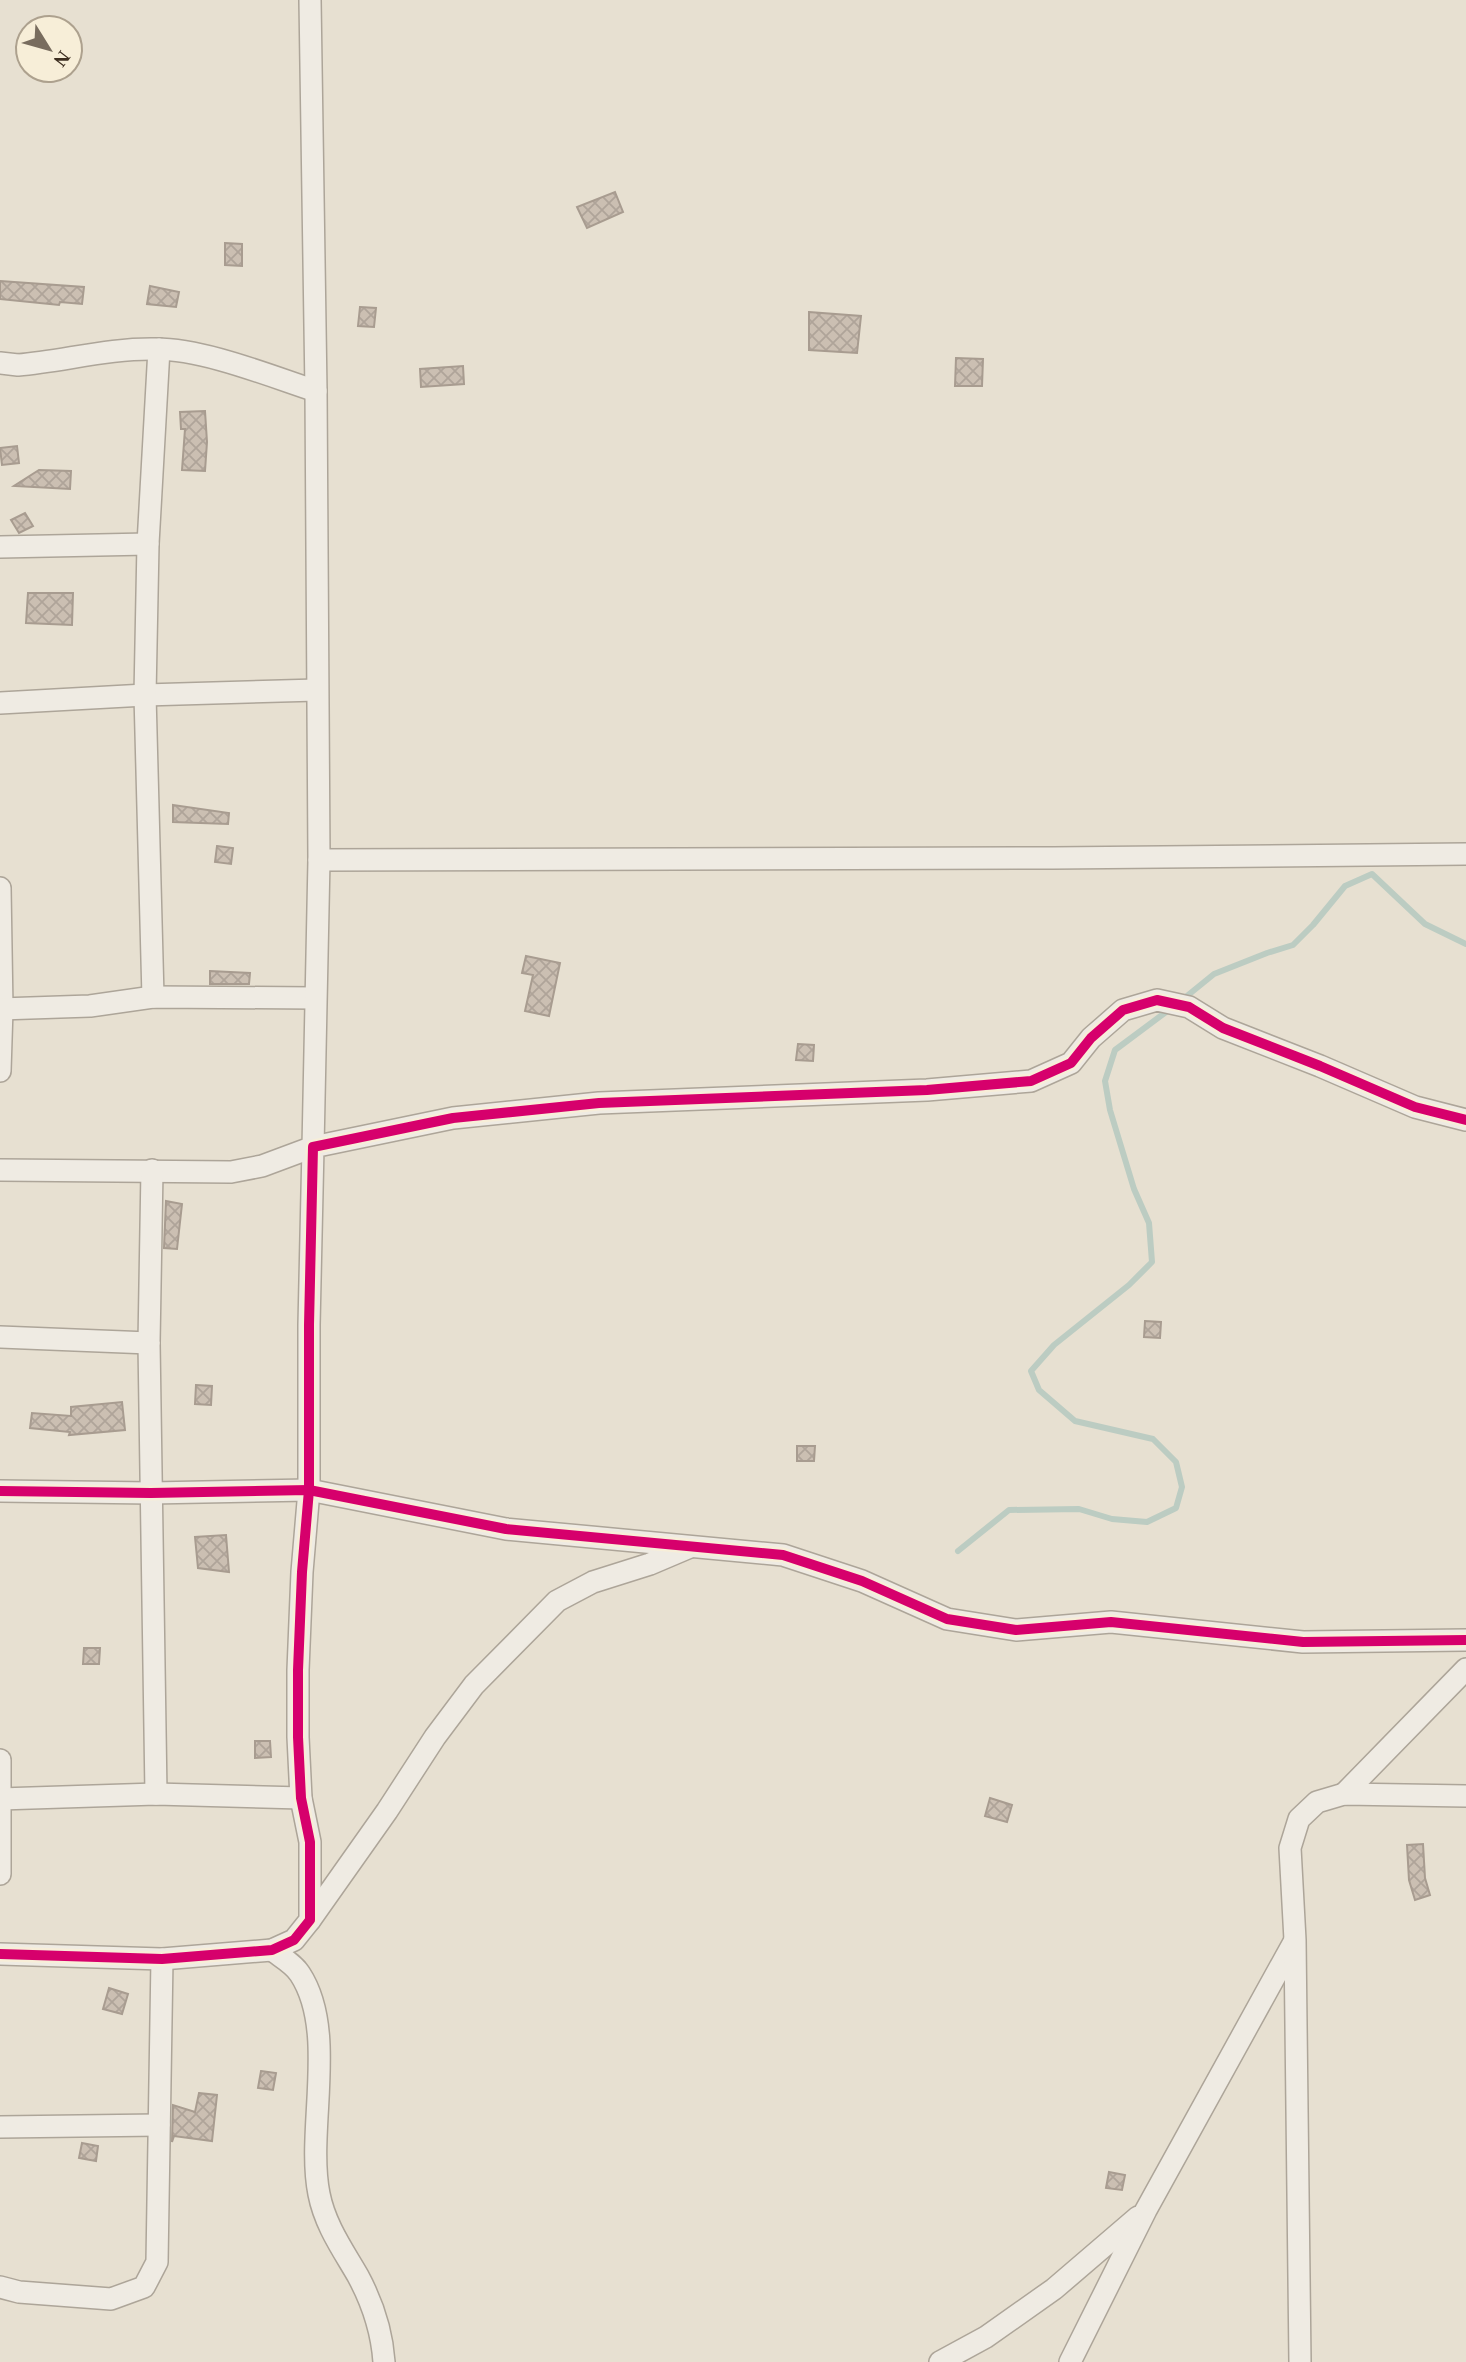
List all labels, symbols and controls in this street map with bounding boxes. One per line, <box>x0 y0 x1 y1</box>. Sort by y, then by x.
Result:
north arrow <box>14 14 84 84</box>
text: N <box>49 47 75 71</box>

